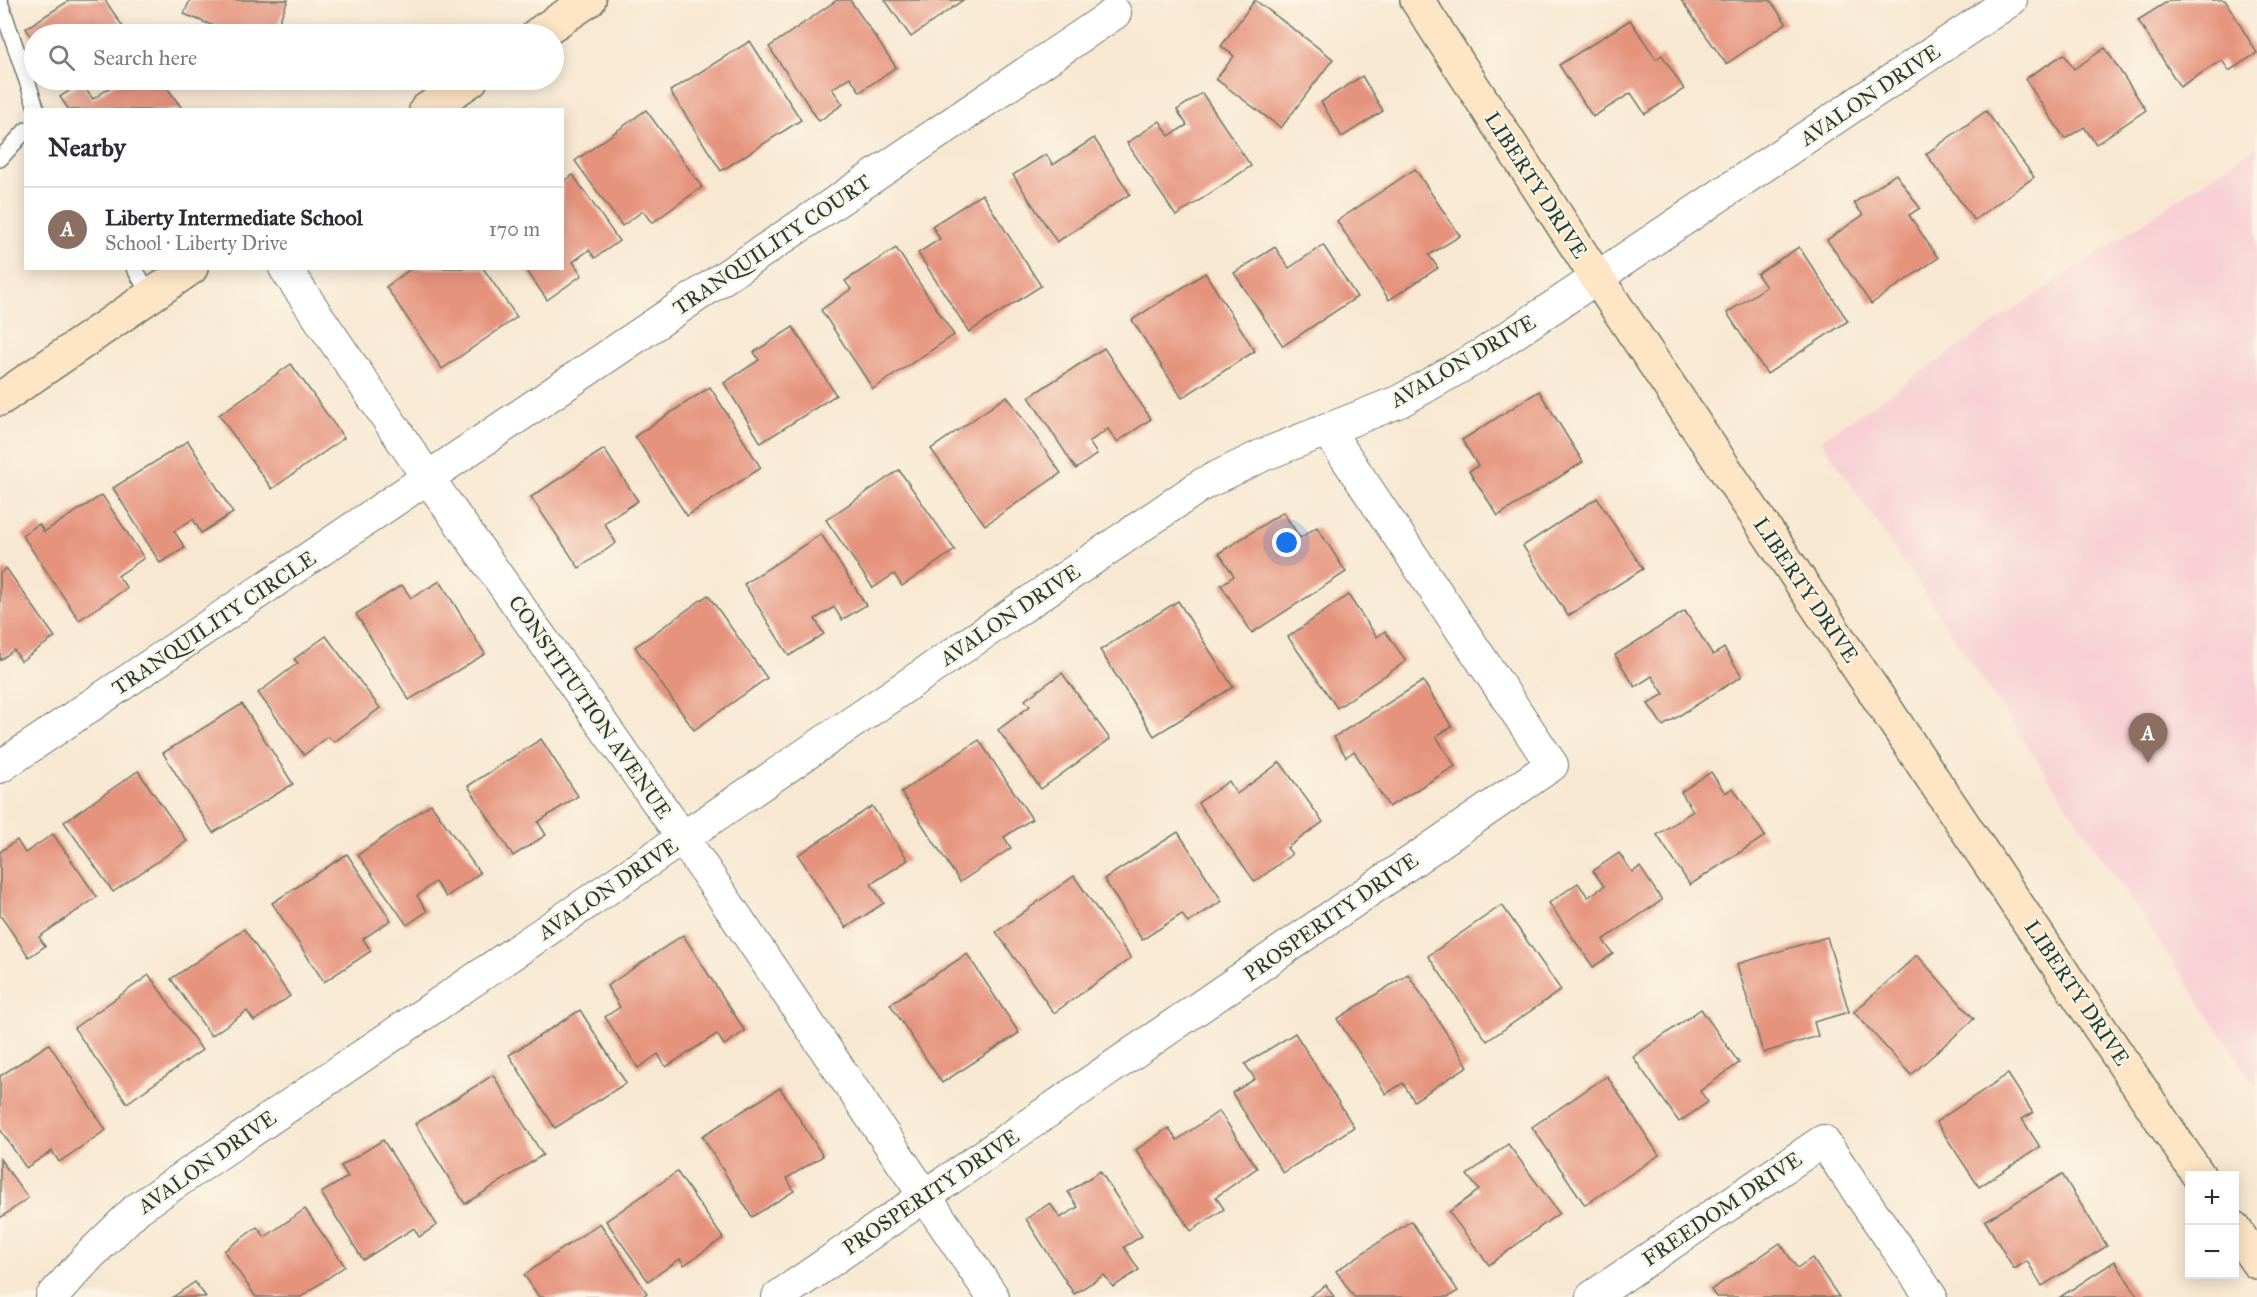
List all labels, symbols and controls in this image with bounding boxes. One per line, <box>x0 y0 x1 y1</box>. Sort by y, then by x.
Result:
search box <box>24 24 564 90</box>
street label: AVALON DRIVE <box>1794 39 1945 152</box>
icon: search <box>45 41 78 74</box>
text: Search here <box>93 44 197 71</box>
street label: LIBERTY DRIVE <box>1479 107 1593 263</box>
text: Nearby <box>48 131 126 163</box>
street label: TRANQUILITY COURT <box>668 169 876 321</box>
text: Liberty Intermediate School <box>105 204 363 231</box>
text: A <box>61 217 74 241</box>
text: 170 m <box>489 217 540 241</box>
text: School · Liberty Drive <box>105 231 287 255</box>
street label: AVALON DRIVE <box>1385 309 1540 414</box>
street label: LIBERTY DRIVE <box>1748 512 1864 668</box>
your location <box>1272 528 1301 557</box>
street label: TRANQUILITY CIRCLE <box>107 545 321 701</box>
street label: AVALON DRIVE <box>934 559 1085 672</box>
street label: CONSTITUTION AVENUE <box>503 590 677 824</box>
pin: A <box>2128 714 2168 763</box>
street label: AVALON DRIVE <box>532 833 683 946</box>
street label: PROSPERITY DRIVE <box>1239 847 1423 987</box>
street label: LIBERTY DRIVE <box>2019 915 2135 1071</box>
street label: AVALON DRIVE <box>132 1105 281 1220</box>
street label: PROSPERITY DRIVE <box>838 1123 1024 1261</box>
street label: FREEDOM DRIVE <box>1637 1146 1807 1272</box>
map controls <box>2185 1171 2239 1279</box>
button: + <box>2185 1171 2239 1225</box>
button: − <box>2185 1225 2239 1279</box>

